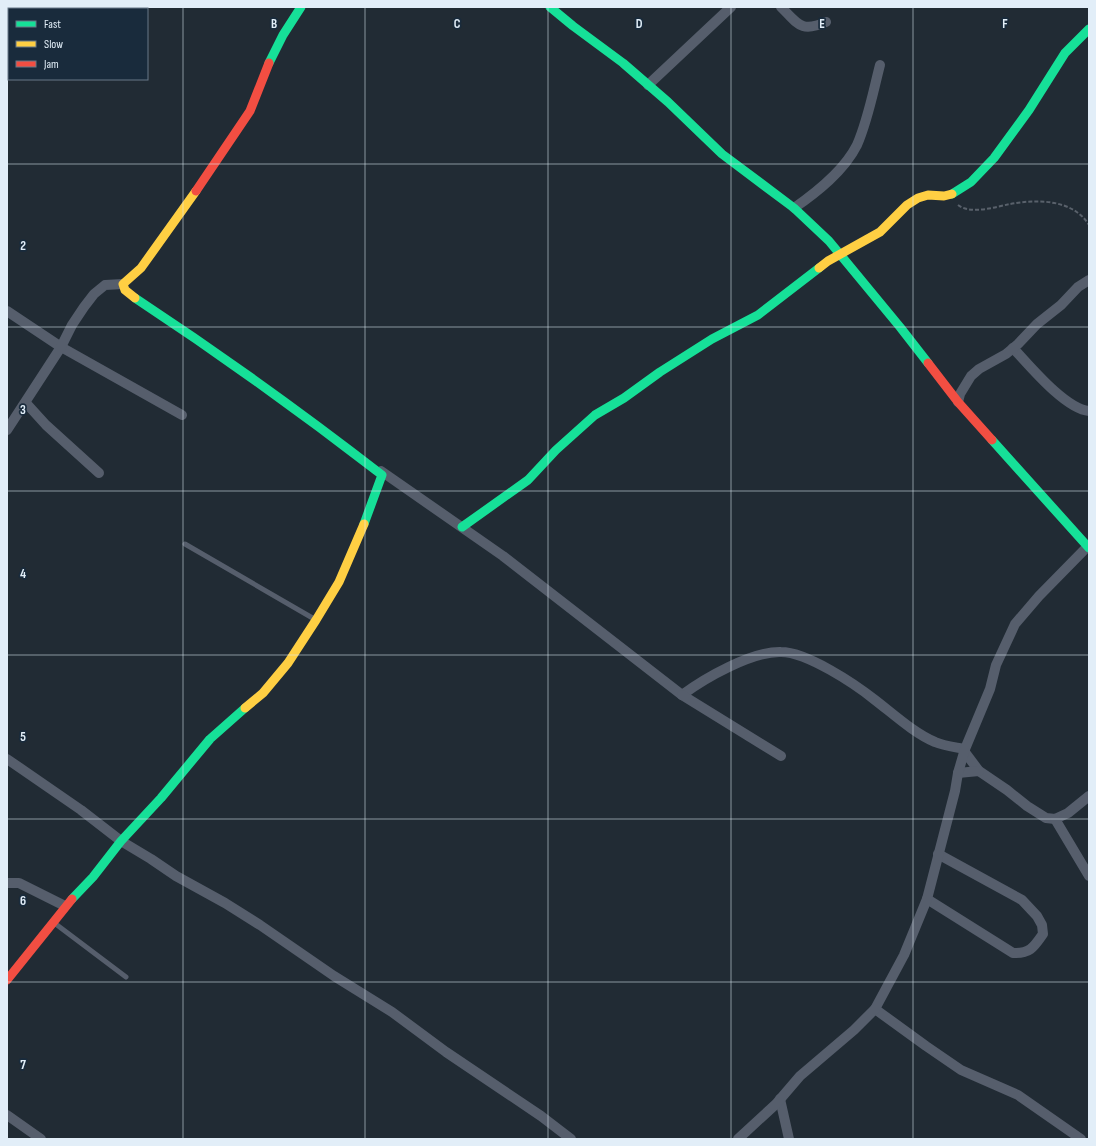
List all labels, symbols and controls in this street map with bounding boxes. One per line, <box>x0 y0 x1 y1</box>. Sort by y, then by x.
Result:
legend <box>8 8 148 80</box>
text: B <box>271 16 277 32</box>
text: C <box>454 16 461 32</box>
text: D <box>636 16 643 32</box>
text: E <box>819 16 825 32</box>
text: F <box>1002 16 1008 32</box>
text: Fast <box>44 17 61 32</box>
text: Slow <box>44 37 63 52</box>
text: Jam <box>43 57 59 72</box>
text: 2 <box>20 238 26 254</box>
text: 3 <box>20 402 26 418</box>
text: 4 <box>20 566 26 582</box>
text: 5 <box>20 729 26 745</box>
text: 6 <box>20 893 26 909</box>
text: 7 <box>20 1057 26 1073</box>

